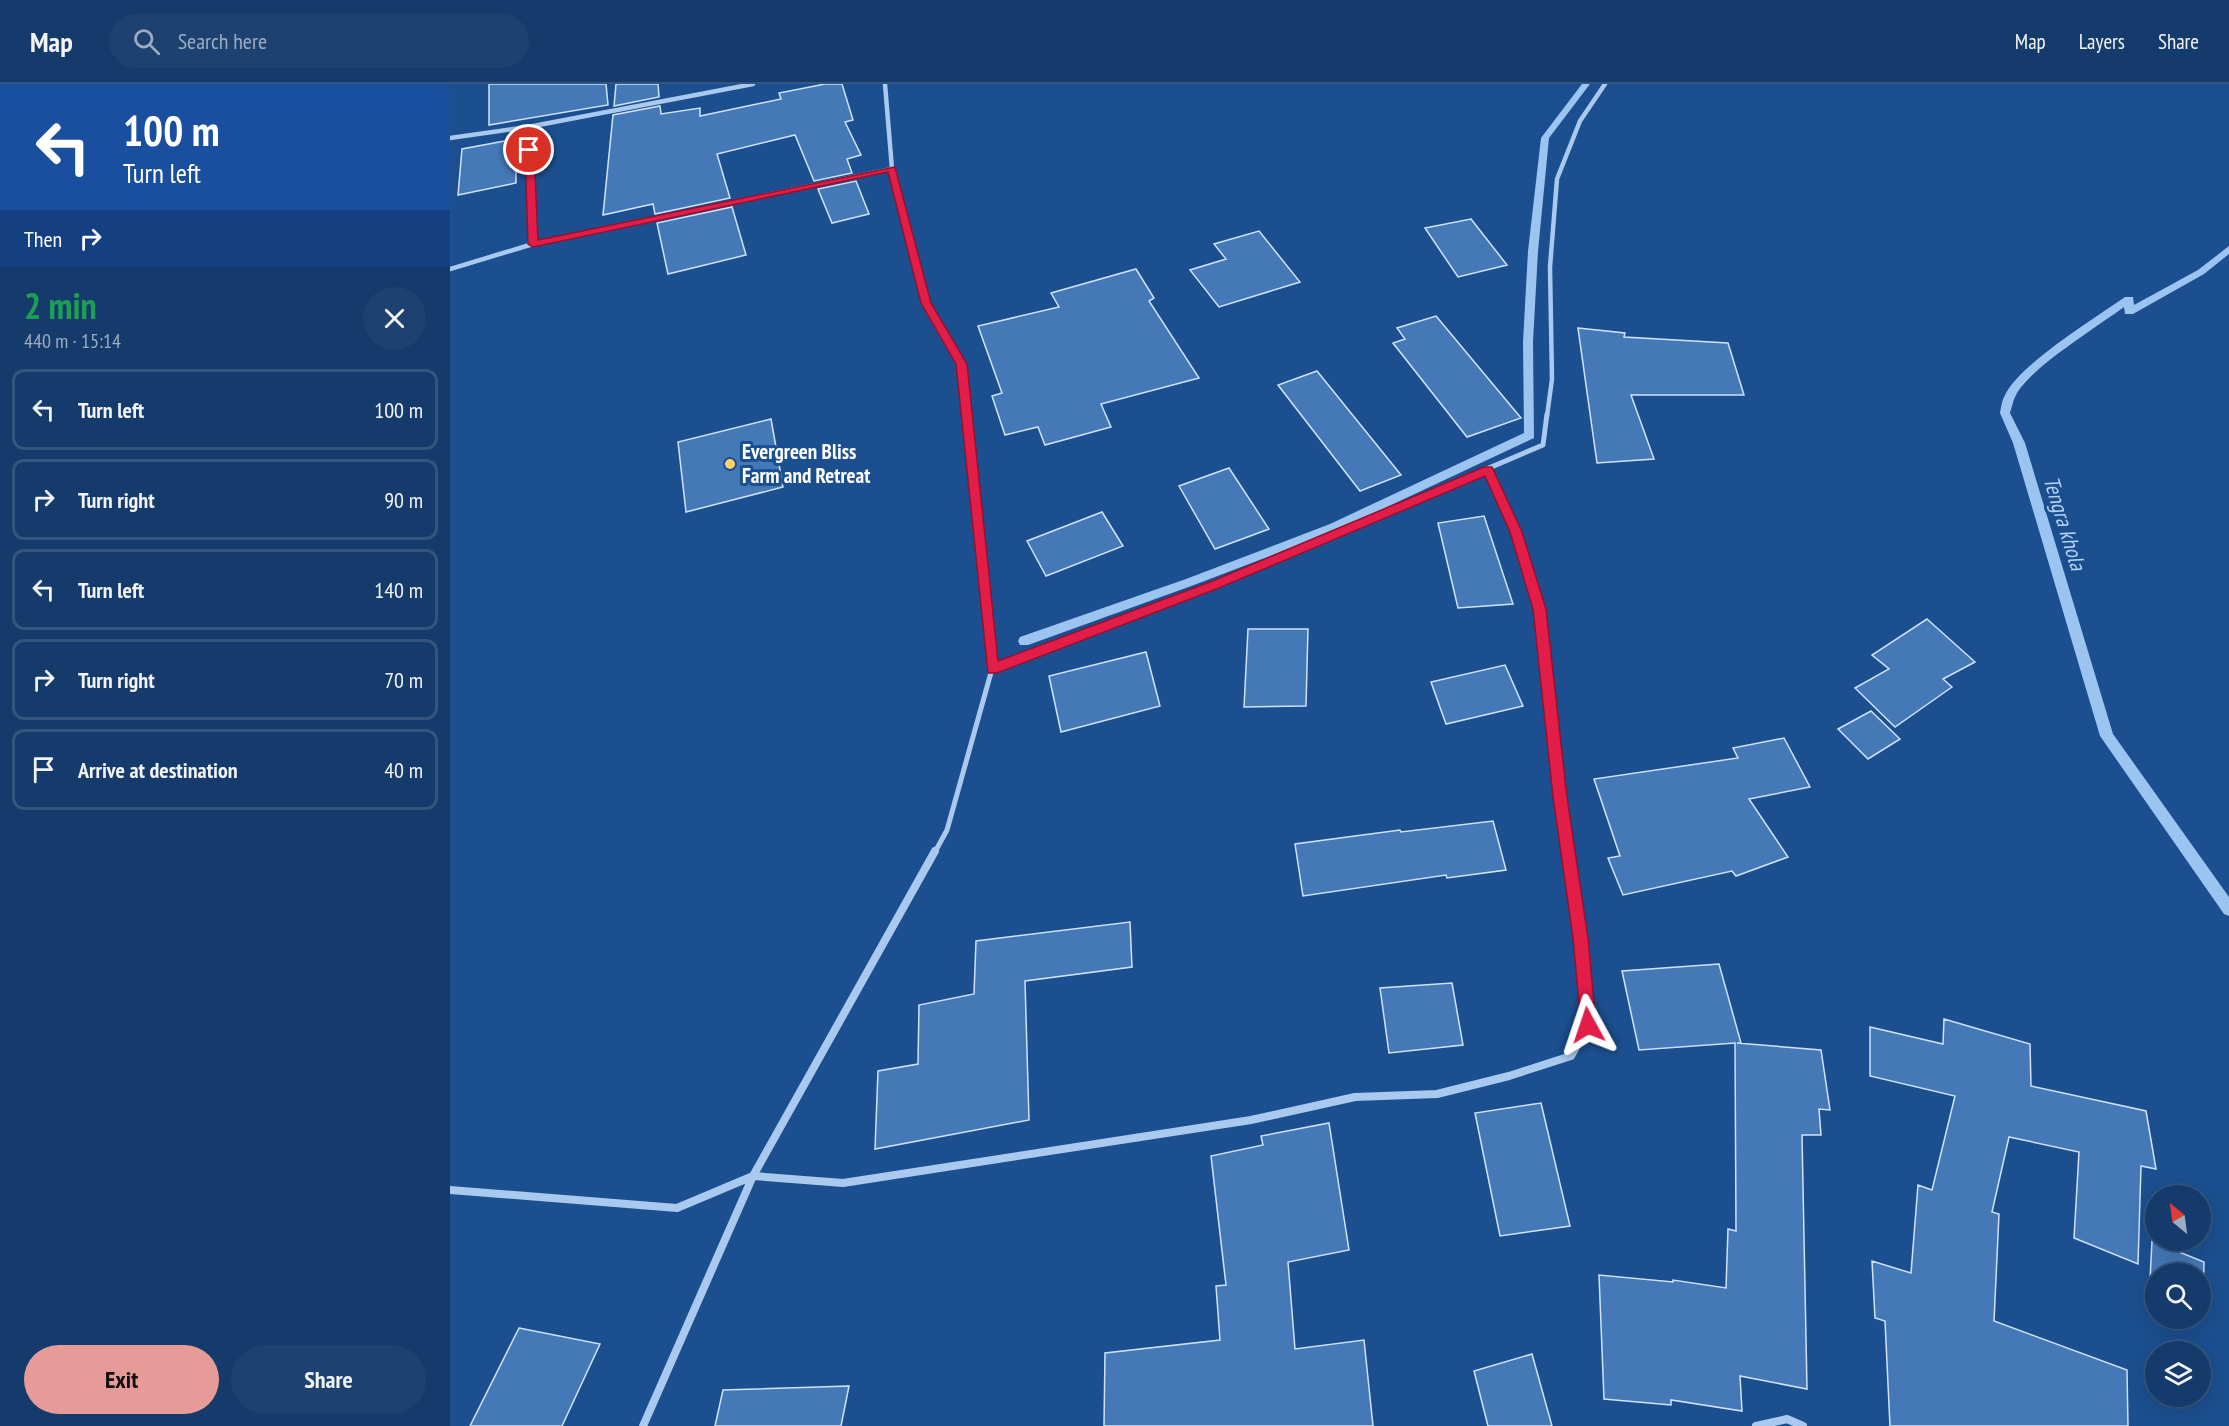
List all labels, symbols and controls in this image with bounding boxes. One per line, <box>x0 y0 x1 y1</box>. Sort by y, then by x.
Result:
search box <box>109 14 529 68</box>
text: Map <box>30 23 73 60</box>
icon: search <box>130 25 163 58</box>
text: Search here <box>178 27 267 55</box>
text: Map <box>2015 28 2046 55</box>
text: Layers <box>2079 28 2125 55</box>
text: Share <box>2158 28 2199 55</box>
text: 100 m <box>123 103 220 158</box>
icon: left <box>24 108 102 186</box>
pin <box>503 124 554 175</box>
icon: arrive <box>512 133 545 166</box>
text: Turn left <box>123 156 201 190</box>
icon: right <box>74 222 107 255</box>
text: Then <box>24 225 62 253</box>
text: 2 min <box>24 282 97 329</box>
button: close <box>363 287 426 350</box>
text: 440 m · 15:14 <box>24 328 121 354</box>
icon: left <box>27 393 60 426</box>
text: Turn left <box>78 396 144 424</box>
text: 100 m <box>374 396 423 424</box>
place label: Evergreen Bliss Farm and Retreat <box>742 438 870 489</box>
marker: Evergreen Bliss Farm and Retreat <box>723 457 737 471</box>
water label: Tengra khola <box>2037 473 2093 575</box>
icon: right <box>27 483 60 516</box>
text: Turn right <box>78 486 155 514</box>
text: 90 m <box>384 486 423 514</box>
icon: left <box>27 573 60 606</box>
text: Turn left <box>78 576 144 604</box>
text: 140 m <box>374 576 423 604</box>
icon: right <box>27 663 60 696</box>
text: Turn right <box>78 666 155 694</box>
text: 70 m <box>384 666 423 694</box>
icon: arrive <box>27 753 60 786</box>
text: Arrive at destination <box>78 756 238 784</box>
text: 40 m <box>384 756 423 784</box>
position arrow <box>1556 993 1620 1057</box>
north arrow <box>2145 1185 2211 1251</box>
map controls <box>2145 1185 2211 1407</box>
button: search <box>2145 1263 2211 1329</box>
button: layers <box>2145 1341 2211 1407</box>
button: Exit <box>24 1345 219 1414</box>
button: Share <box>231 1345 426 1414</box>

